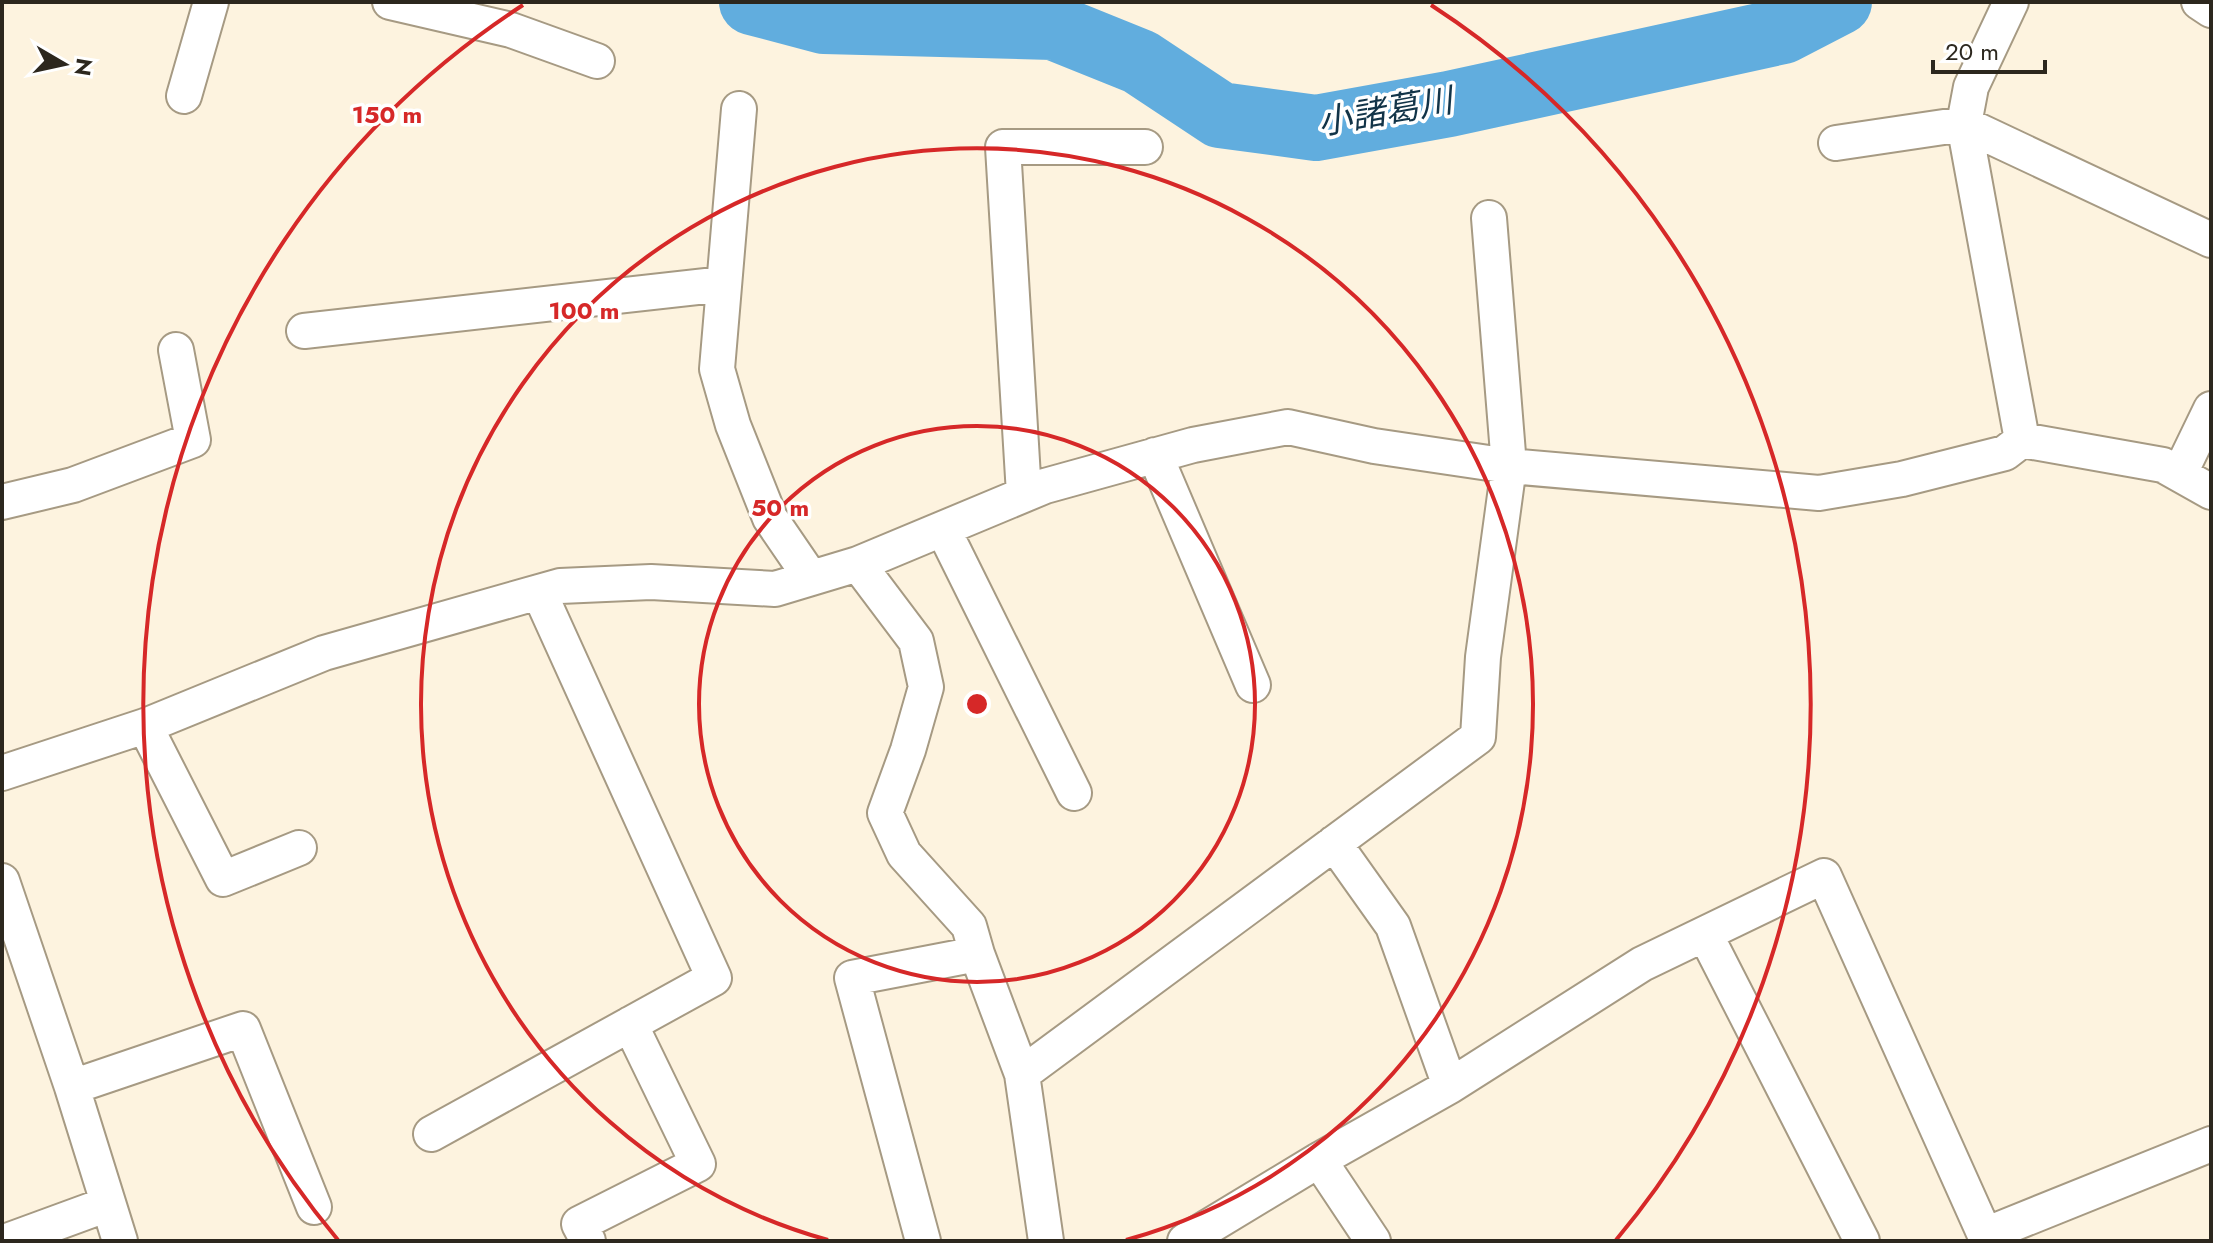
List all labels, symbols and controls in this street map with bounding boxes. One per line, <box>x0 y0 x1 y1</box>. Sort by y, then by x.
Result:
north arrow <box>24 24 104 104</box>
scale bar <box>1933 24 2045 74</box>
text: 20 m <box>1945 34 1999 69</box>
text: N <box>67 56 101 78</box>
water label: 小諸葛川 <box>1314 75 1459 147</box>
text: 150 m <box>352 97 422 132</box>
text: 100 m <box>549 293 619 328</box>
text: 50 m <box>751 490 809 525</box>
centre of rings <box>963 690 991 718</box>

